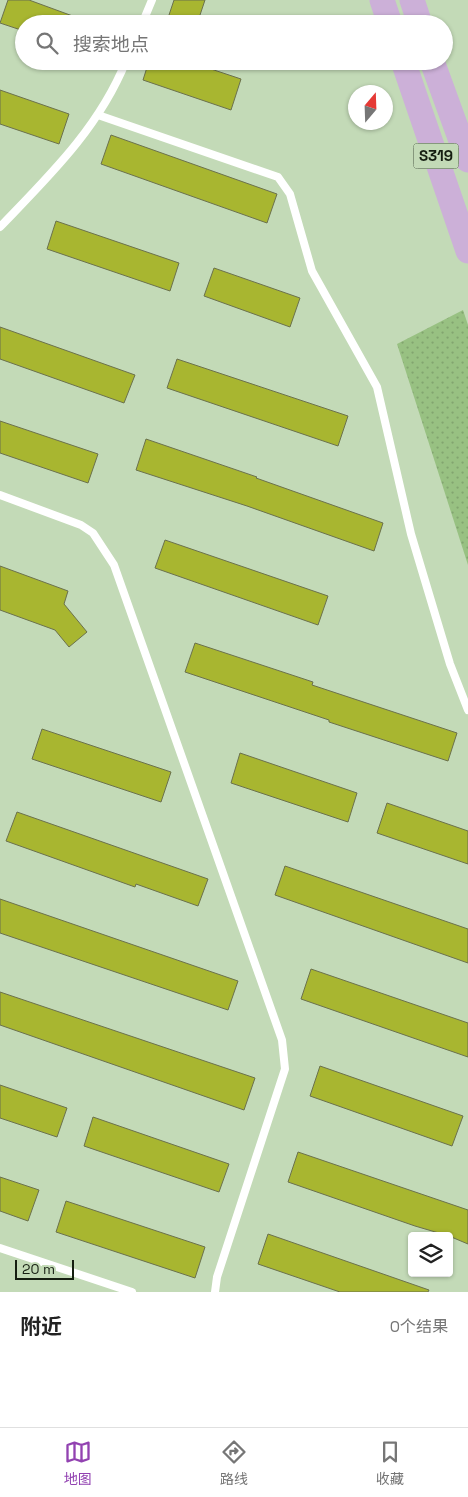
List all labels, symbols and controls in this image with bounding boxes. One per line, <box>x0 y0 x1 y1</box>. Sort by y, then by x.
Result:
search box <box>15 15 453 70</box>
icon: search <box>33 29 61 57</box>
text: 搜索地点 <box>73 32 149 57</box>
north arrow <box>348 85 393 130</box>
road number: S319 <box>414 144 458 168</box>
map controls <box>408 1232 453 1277</box>
button: layers <box>408 1232 453 1277</box>
scale bar <box>15 1257 74 1280</box>
text: 20 m <box>22 1260 55 1278</box>
text: 附近 <box>20 1313 62 1340</box>
text: 0个结果 <box>390 1316 448 1337</box>
tab: 地图 <box>64 1438 92 1488</box>
tab: 路线 <box>220 1438 248 1488</box>
tab: 收藏 <box>376 1438 404 1488</box>

